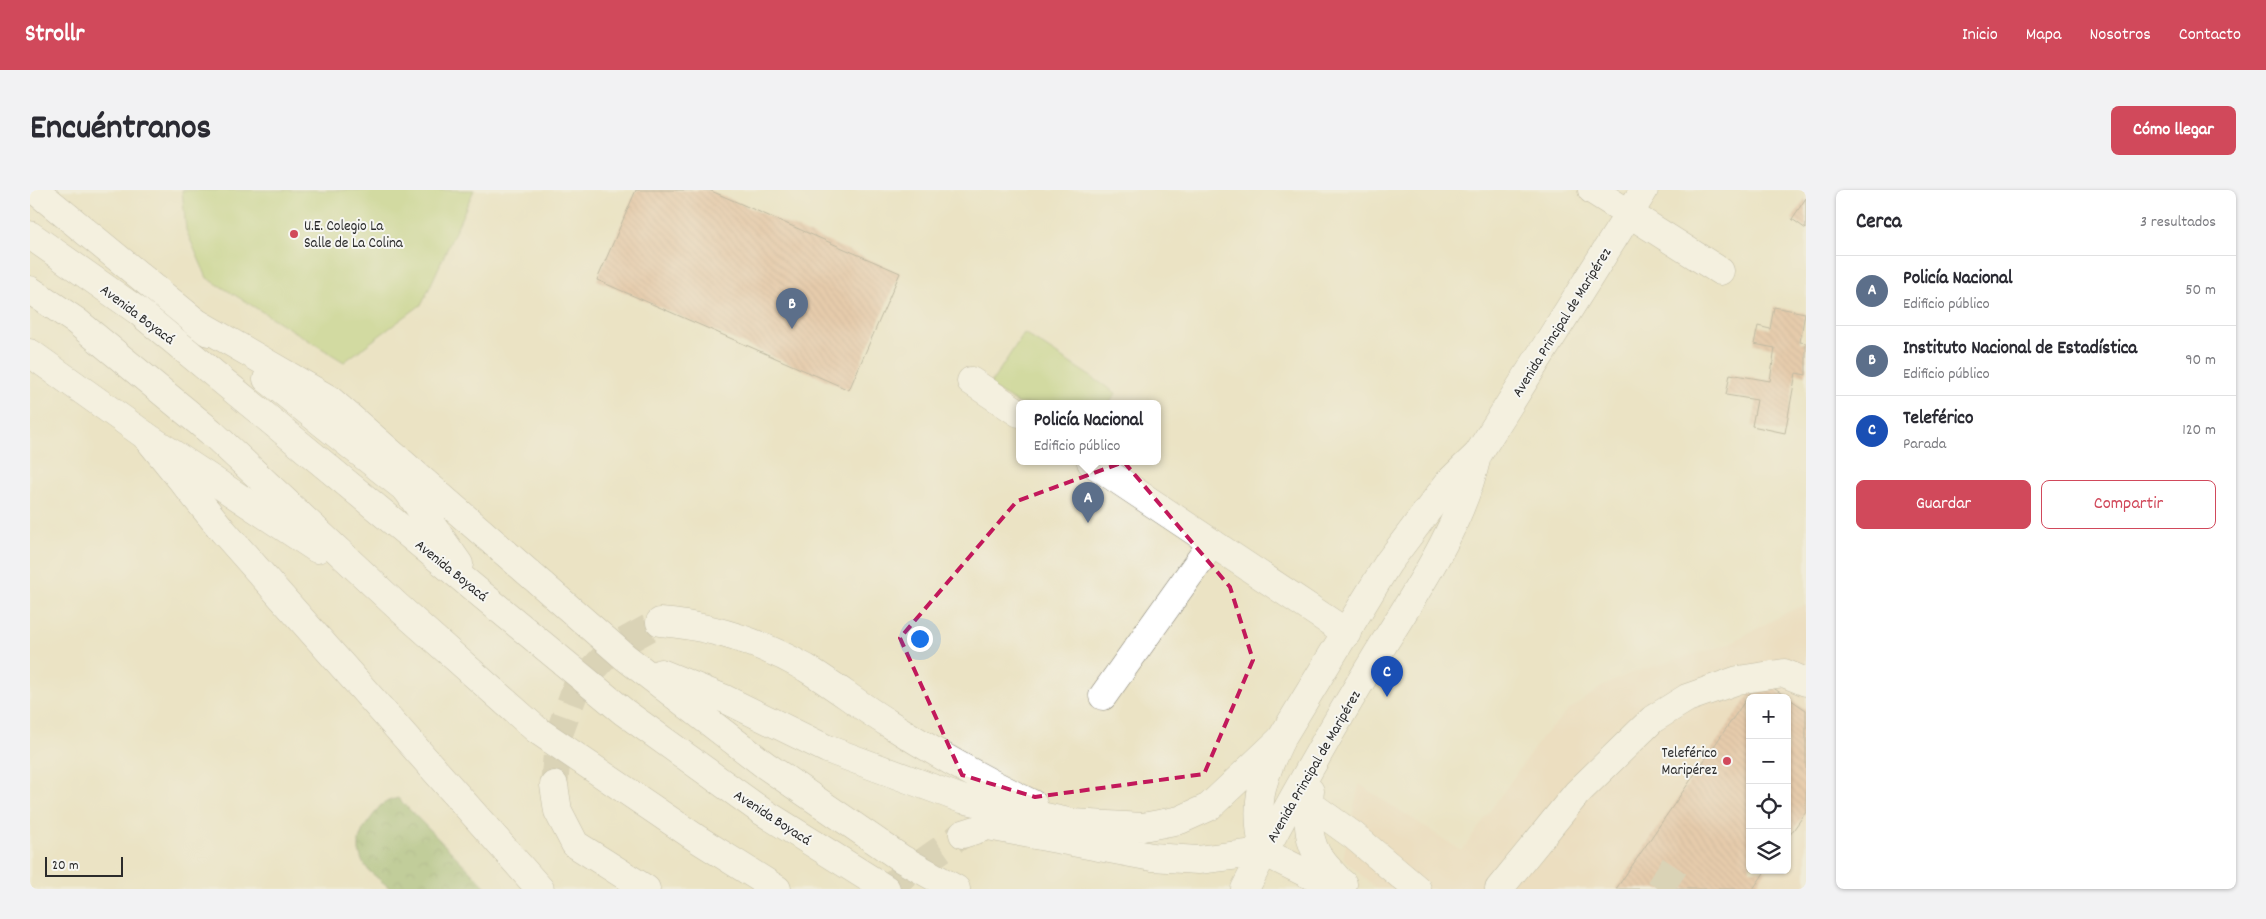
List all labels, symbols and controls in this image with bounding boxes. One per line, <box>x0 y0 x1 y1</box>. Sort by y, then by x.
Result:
text: Strollr <box>25 18 84 52</box>
text: Inicio <box>1962 23 1998 48</box>
text: Mapa <box>2026 23 2061 48</box>
text: Nosotros <box>2089 23 2151 48</box>
text: Contacto <box>2179 23 2241 48</box>
text: Encuéntranos <box>30 105 211 155</box>
button: Cómo llegar <box>2111 106 2236 155</box>
text: Cerca <box>1856 208 1902 238</box>
text: 3 resultados <box>2140 211 2216 234</box>
place label: U.E. Colegio La Salle de La Colina <box>304 216 404 255</box>
marker: U.E. Colegio La Salle de La Colina <box>288 228 300 240</box>
street label: Avenida Principal de Maripérez <box>1508 244 1618 402</box>
text: Policía Nacional <box>1903 266 2013 293</box>
text: A <box>1868 279 1876 302</box>
text: 50 m <box>2185 279 2216 302</box>
street label: Avenida Boyacá <box>95 280 179 351</box>
pin: B <box>776 288 808 329</box>
text: Edificio público <box>1903 293 1990 316</box>
text: Instituto Nacional de Estadística <box>1903 336 2137 363</box>
text: B <box>1868 349 1876 372</box>
text: 90 m <box>2185 349 2216 372</box>
text: Edificio público <box>1903 363 1990 386</box>
popup <box>1016 400 1161 465</box>
text: Teleférico <box>1903 406 1973 433</box>
text: Policía Nacional <box>1034 408 1143 435</box>
text: C <box>1868 419 1876 442</box>
text: 120 m <box>2182 419 2216 442</box>
text: Parada <box>1903 433 1946 456</box>
text: Edificio público <box>1034 435 1120 458</box>
button: Guardar <box>1856 480 2031 529</box>
button: Compartir <box>2041 480 2216 529</box>
pin: A <box>1072 482 1104 523</box>
street label: Avenida Boyacá <box>409 535 493 608</box>
your location <box>907 626 933 652</box>
pin: C <box>1371 656 1403 697</box>
street label: Avenida Principal de Maripérez <box>1262 687 1368 847</box>
map controls <box>1746 694 1791 874</box>
button: + <box>1746 694 1791 739</box>
button: − <box>1746 739 1791 784</box>
place label: Teleférico Maripérez <box>1661 743 1717 782</box>
marker: Teleférico Maripérez <box>1721 755 1733 767</box>
button: locate <box>1746 784 1791 829</box>
street label: Avenida Boyacá <box>729 785 815 852</box>
button: layers <box>1746 829 1791 874</box>
scale bar <box>45 854 122 877</box>
text: 20 m <box>52 856 79 876</box>

